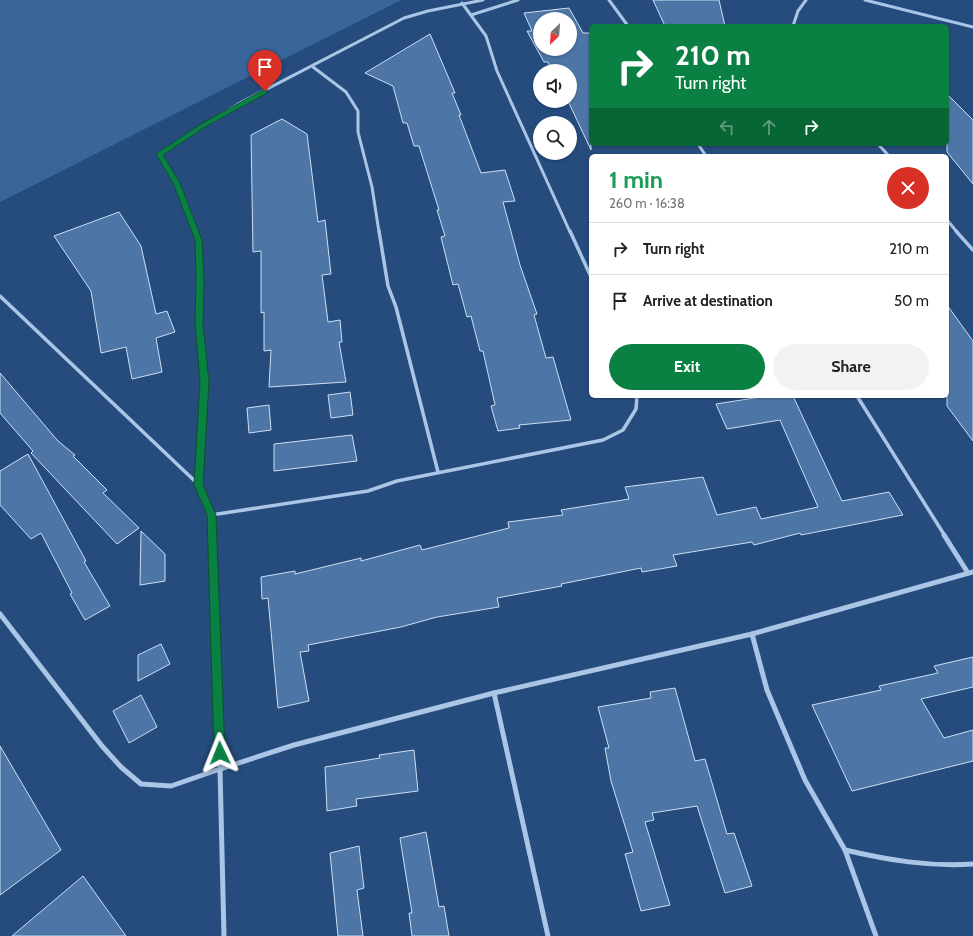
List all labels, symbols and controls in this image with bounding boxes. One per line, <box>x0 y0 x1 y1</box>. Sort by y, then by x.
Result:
north arrow <box>533 12 577 56</box>
map controls <box>533 12 577 160</box>
text: 210 m <box>675 38 751 72</box>
icon: right <box>609 40 661 92</box>
pin <box>248 50 282 91</box>
icon: arrive <box>254 56 276 78</box>
button: sound <box>533 64 577 108</box>
text: Turn right <box>675 72 746 94</box>
button: search <box>533 116 577 160</box>
icon: left <box>716 116 738 138</box>
icon: ahead <box>758 116 780 138</box>
icon: right <box>800 116 822 138</box>
text: 1 min <box>609 165 663 194</box>
button: close <box>887 167 929 209</box>
text: 260 m · 16:38 <box>609 195 685 211</box>
icon: right <box>609 238 631 260</box>
text: Turn right <box>643 240 704 258</box>
text: 210 m <box>889 240 929 258</box>
icon: arrive <box>609 290 631 312</box>
text: Arrive at destination <box>643 292 773 310</box>
text: 50 m <box>894 292 929 310</box>
button: Exit <box>609 344 765 390</box>
button: Share <box>773 344 929 390</box>
position arrow <box>199 732 241 774</box>

